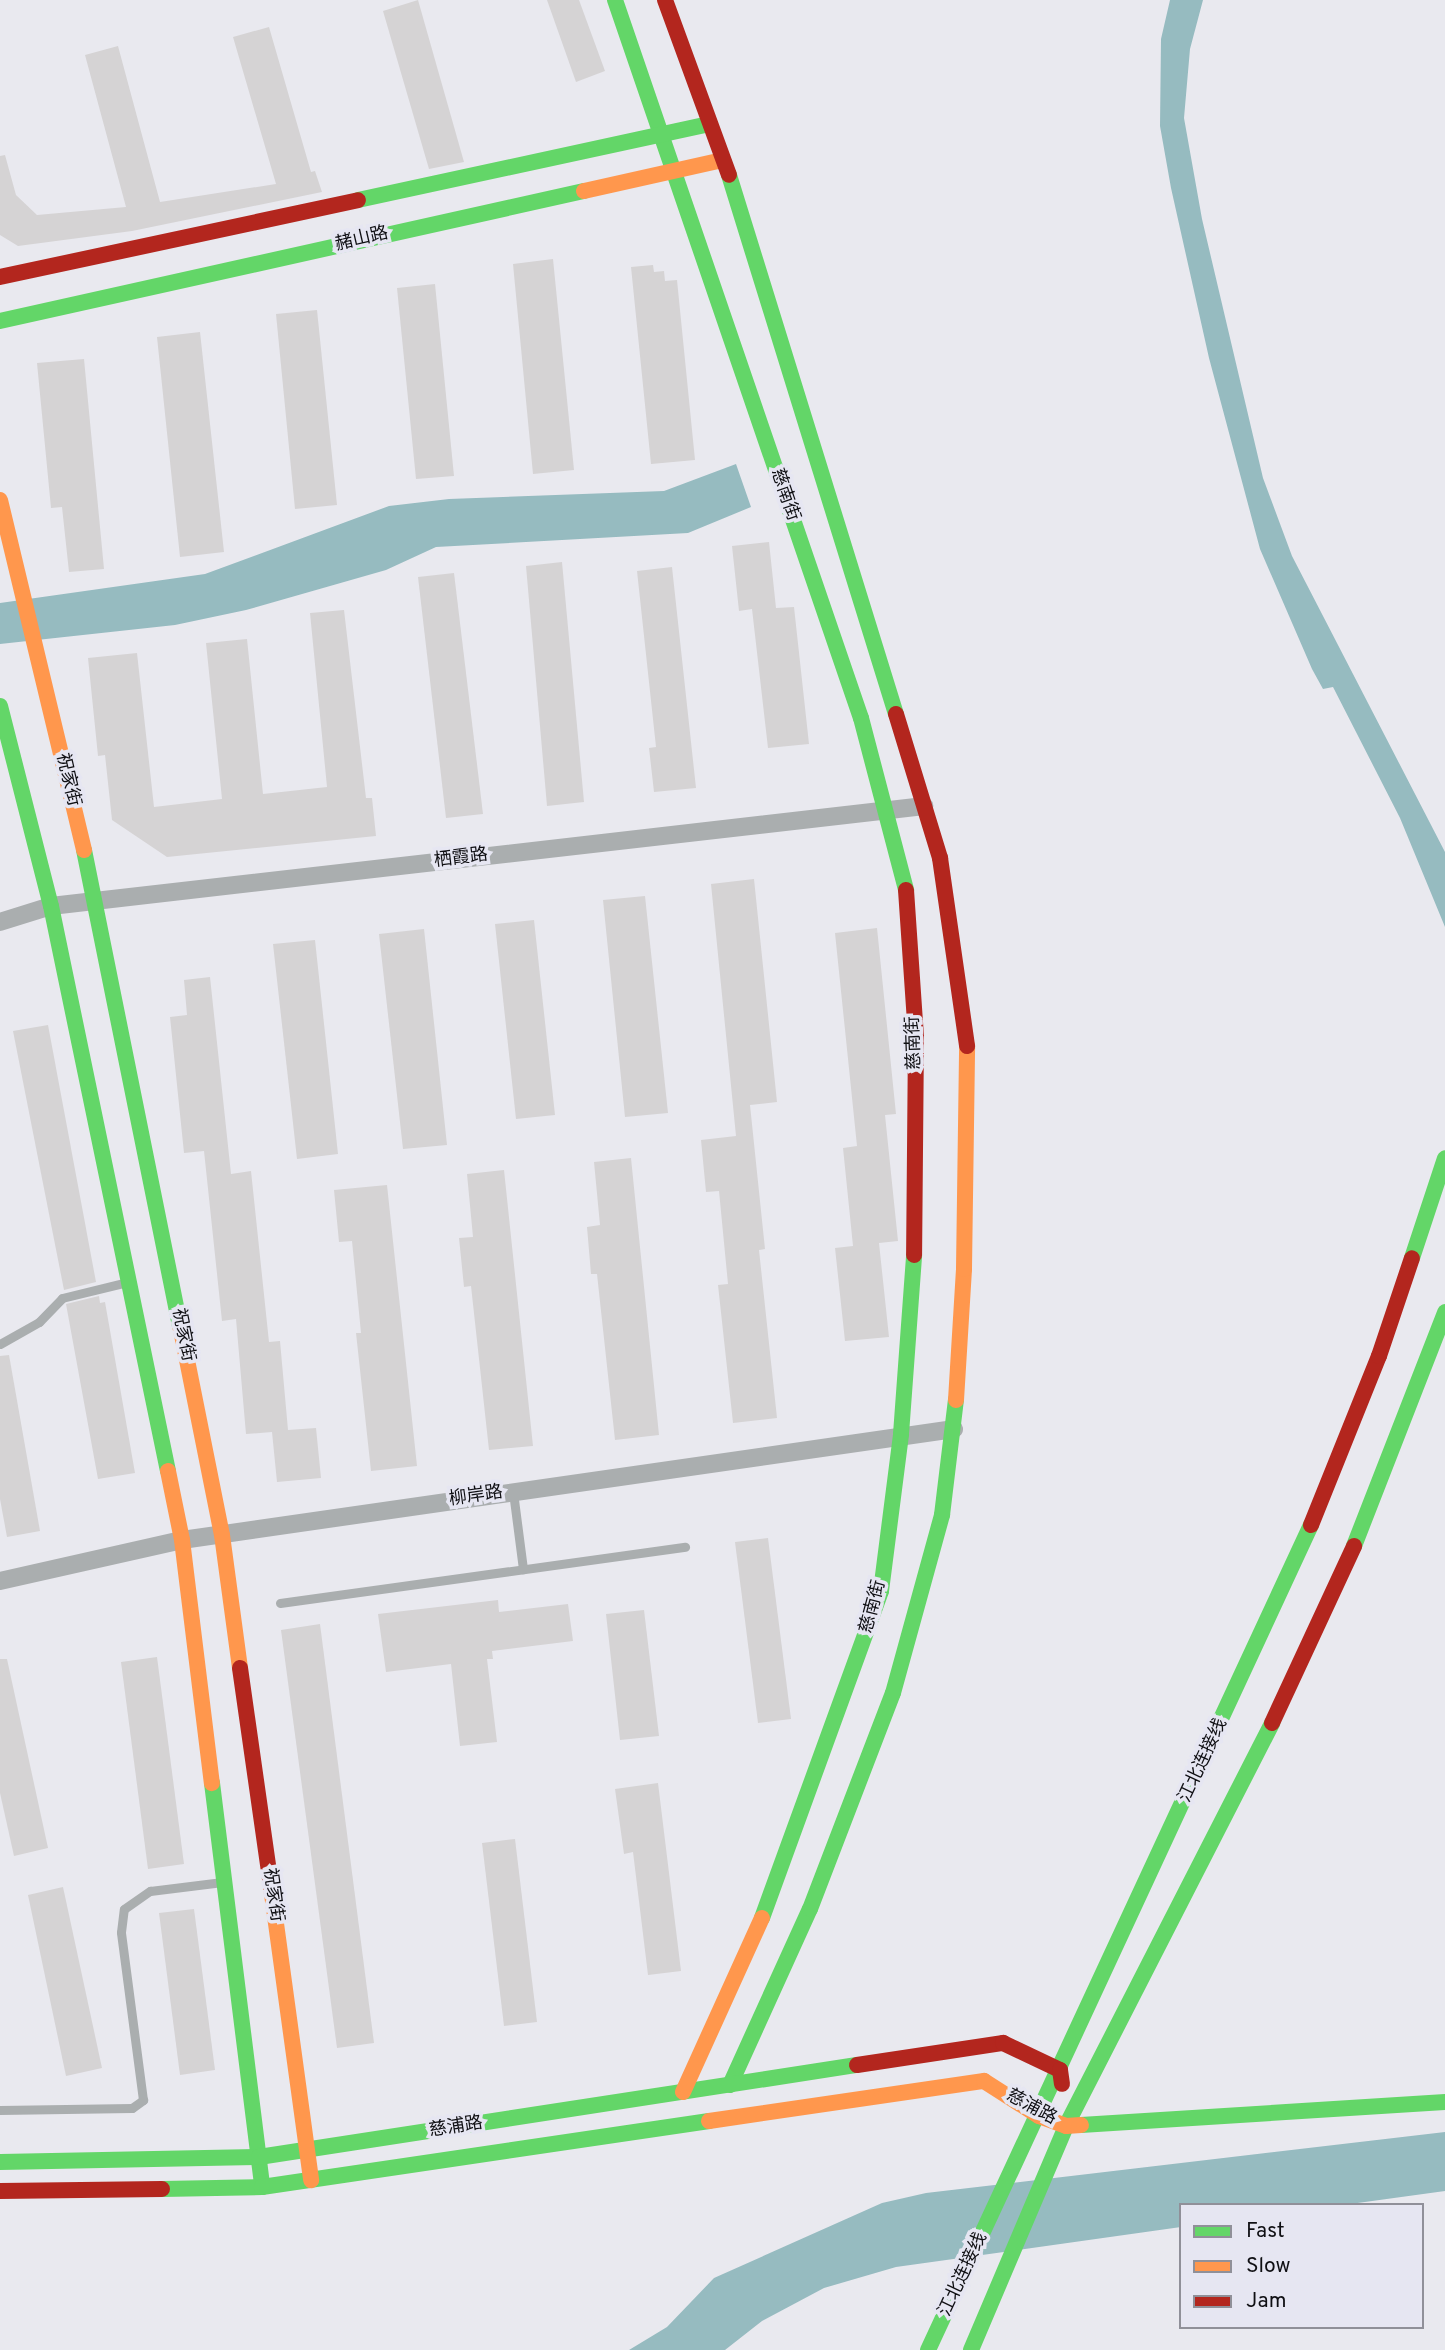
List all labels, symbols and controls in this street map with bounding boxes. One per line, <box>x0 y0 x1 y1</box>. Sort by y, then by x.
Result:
street label: 赭山路 <box>333 223 391 257</box>
street label: 慈南街 <box>765 466 803 524</box>
street label: 祝家街 <box>50 751 84 809</box>
street label: 栖霞路 <box>433 845 489 873</box>
street label: 慈南街 <box>903 1016 927 1070</box>
street label: 祝家街 <box>166 1306 198 1364</box>
street label: 柳岸路 <box>448 1483 504 1511</box>
street label: 慈南街 <box>857 1578 891 1636</box>
street label: 江北连接线 <box>1175 1716 1233 1806</box>
street label: 祝家街 <box>258 1867 286 1923</box>
street label: 慈浦路 <box>1002 2086 1060 2130</box>
street label: 慈浦路 <box>428 2113 484 2143</box>
legend <box>1179 2203 1424 2329</box>
text: Fast <box>1246 2218 1285 2245</box>
street label: 江北连接线 <box>935 2230 993 2320</box>
text: Slow <box>1246 2253 1291 2280</box>
text: Jam <box>1246 2288 1287 2315</box>

